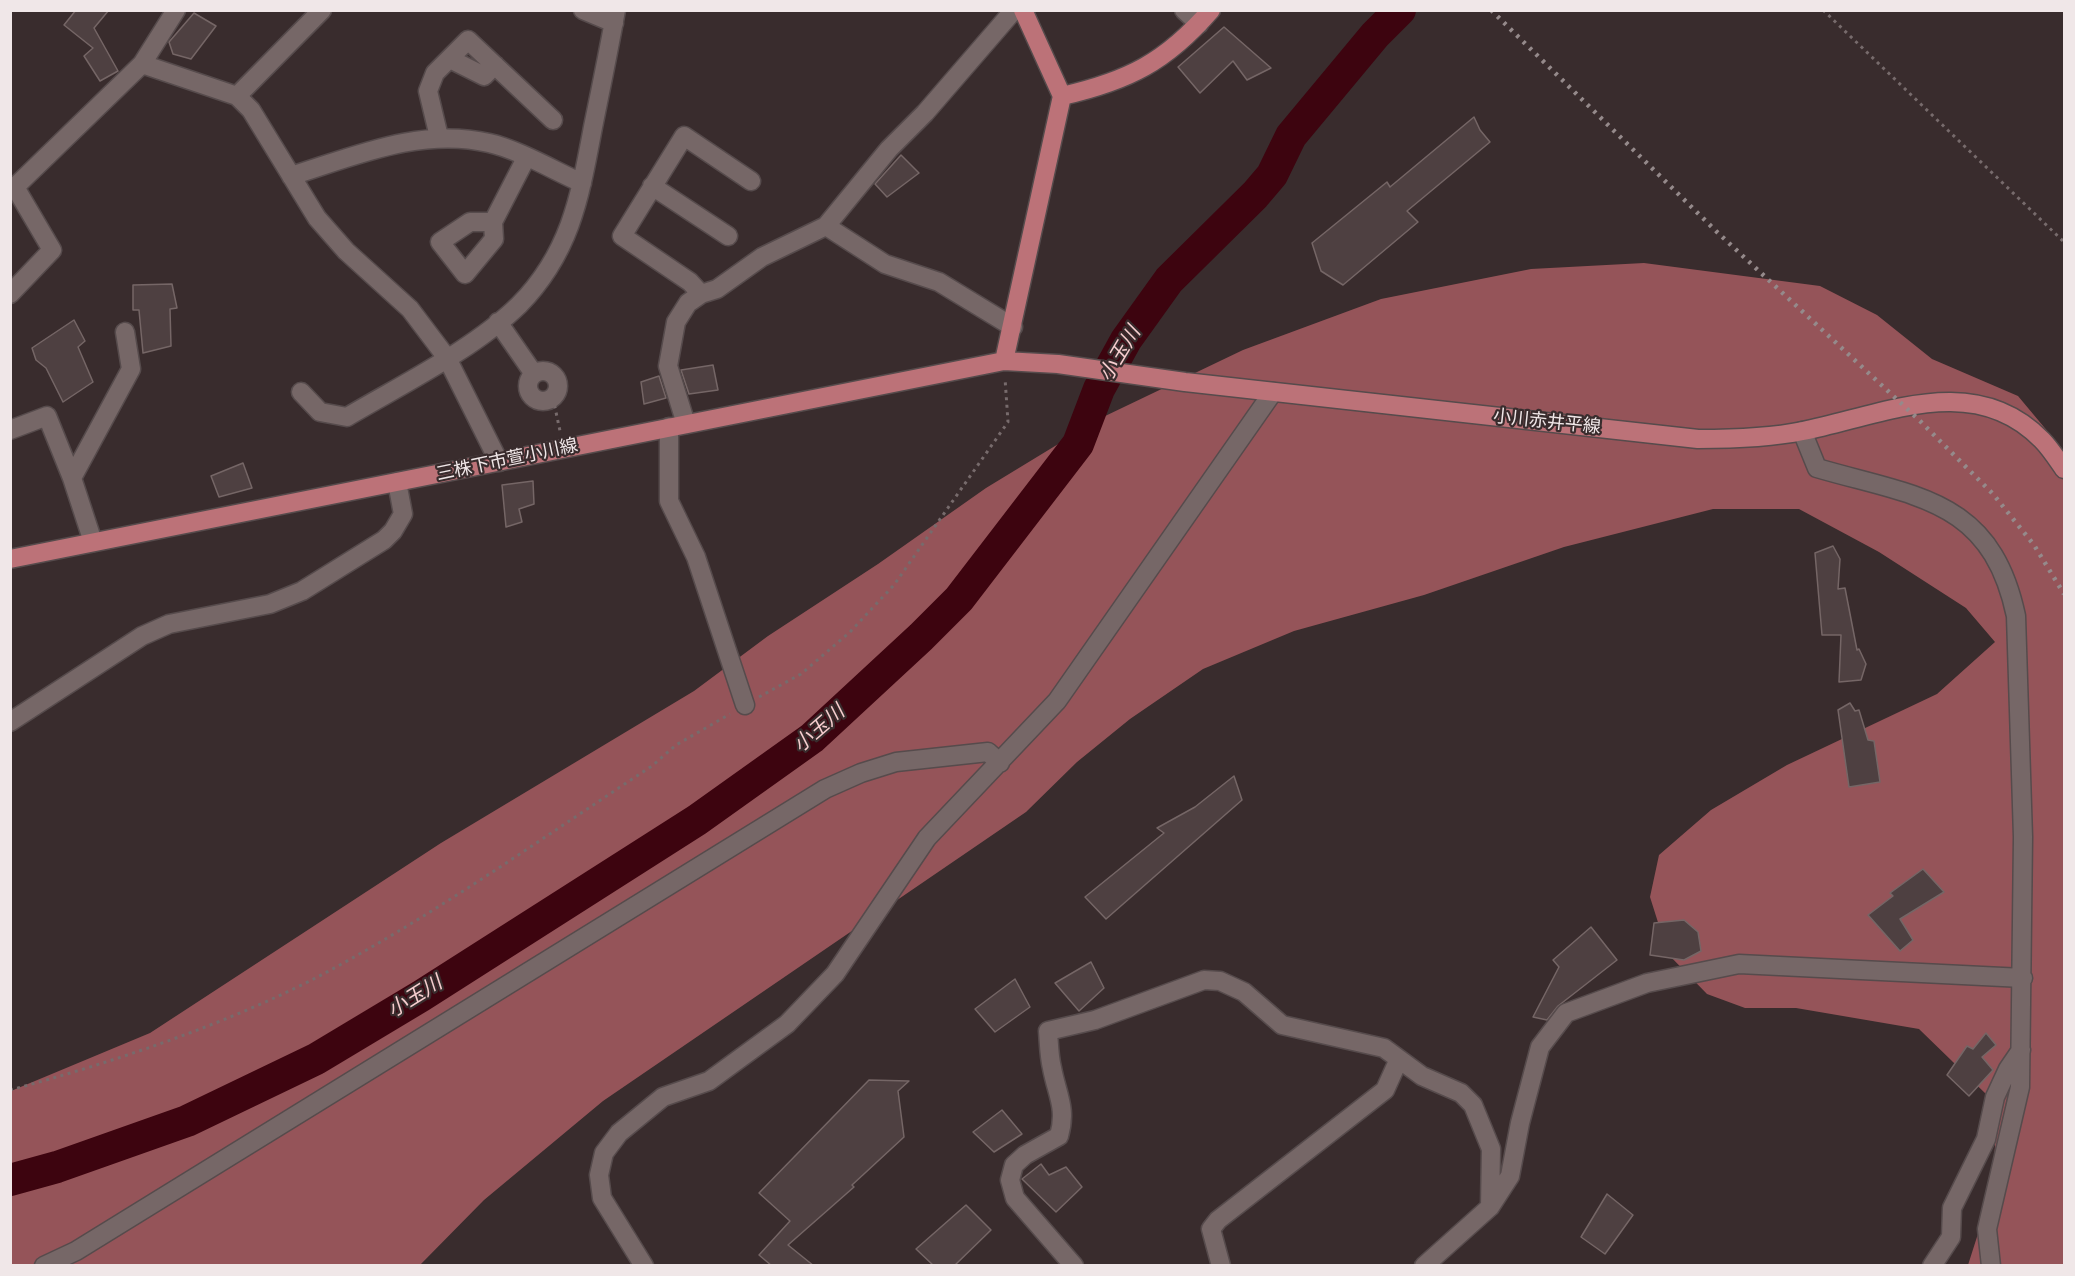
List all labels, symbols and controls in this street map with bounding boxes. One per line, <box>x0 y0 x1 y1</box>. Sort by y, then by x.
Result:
water label: 小玉川 <box>1094 322 1146 386</box>
street label: 小川赤井平線 <box>1492 406 1602 438</box>
street label: 三株下市萱小川線 <box>434 434 580 486</box>
water label: 小玉川 <box>788 700 850 758</box>
water label: 小玉川 <box>383 971 447 1023</box>

